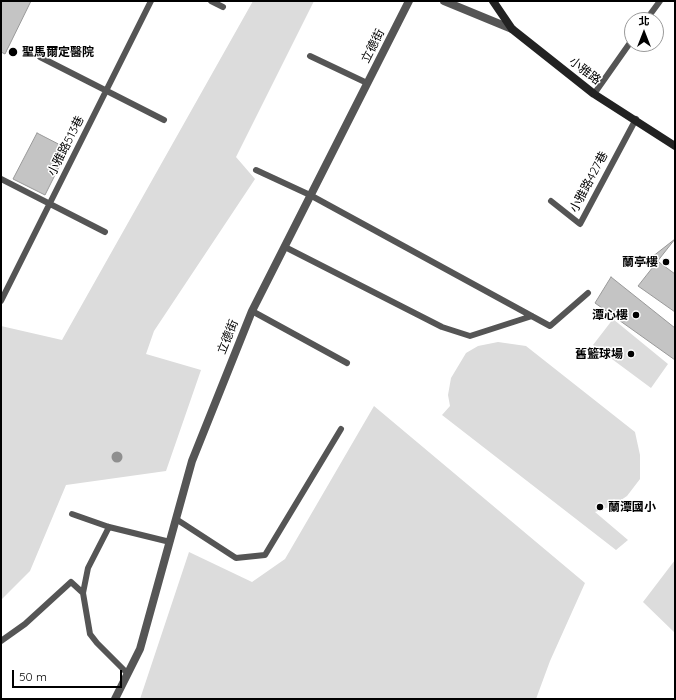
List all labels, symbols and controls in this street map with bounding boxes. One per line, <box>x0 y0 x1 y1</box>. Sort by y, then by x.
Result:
north arrow <box>624 12 664 52</box>
text: 北 <box>639 14 650 28</box>
street label: 立德街 <box>358 27 388 65</box>
place label: 聖馬爾定醫院 <box>22 45 94 59</box>
marker: 聖馬爾定醫院 <box>7 46 19 58</box>
street label: 小雅路 <box>566 54 604 88</box>
street label: 小雅路513巷 <box>45 114 87 178</box>
street label: 小雅路427巷 <box>567 149 611 215</box>
place label: 蘭亭樓 <box>622 255 658 269</box>
marker: 蘭亭樓 <box>661 257 671 267</box>
place label: 潭心樓 <box>592 308 628 322</box>
marker: 潭心樓 <box>631 310 641 320</box>
street label: 立德街 <box>215 318 241 356</box>
place label: 舊籃球場 <box>575 347 623 361</box>
marker: 舊籃球場 <box>626 349 636 359</box>
place label: 蘭潭國小 <box>608 500 656 514</box>
marker: 蘭潭國小 <box>595 502 605 512</box>
scale bar <box>14 662 124 688</box>
text: 50 m <box>19 669 47 684</box>

